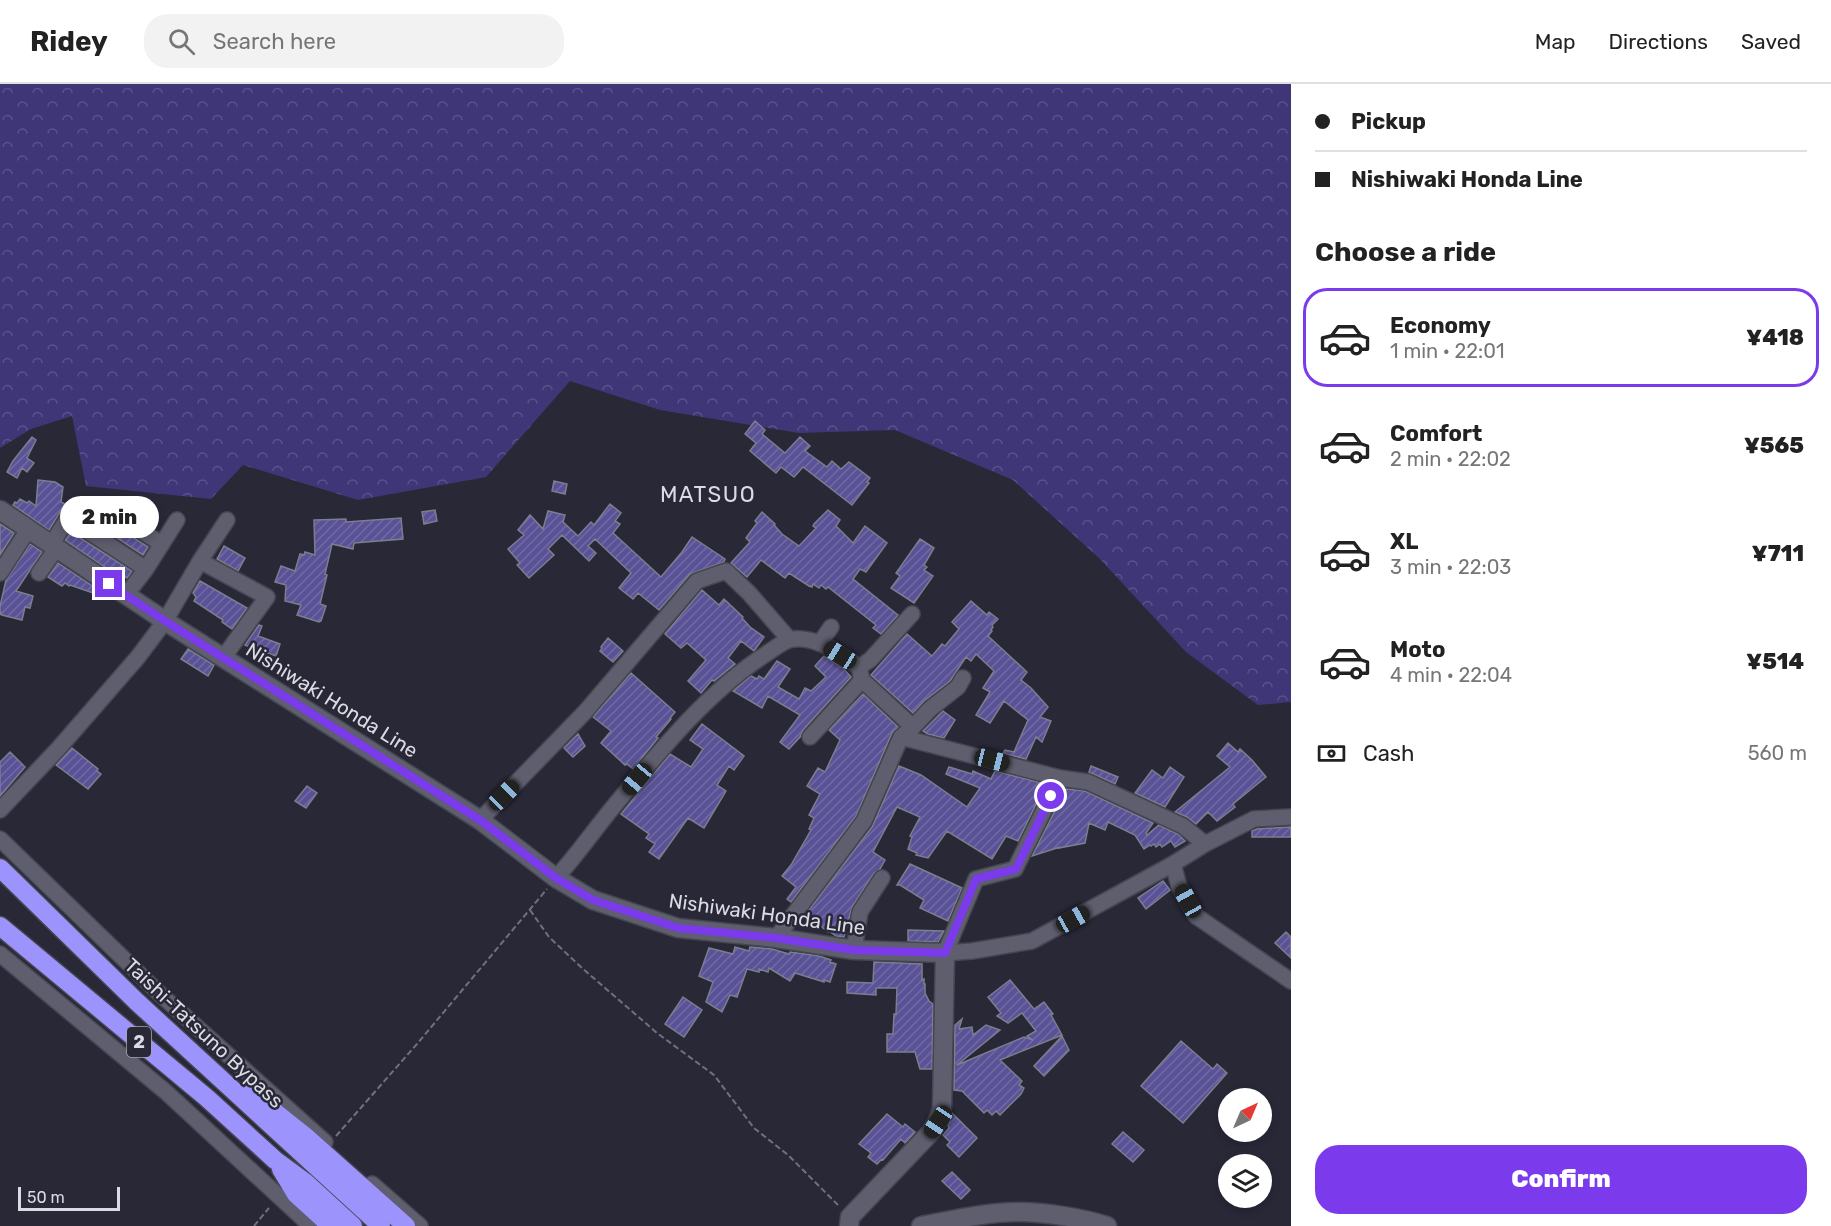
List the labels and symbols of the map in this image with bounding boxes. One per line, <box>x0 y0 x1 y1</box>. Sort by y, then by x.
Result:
district label: MATSUO <box>660 481 756 508</box>
callout: 2 min <box>60 497 158 539</box>
route end <box>95 570 122 597</box>
street label: Nishiwaki Honda Line <box>242 637 422 763</box>
car <box>820 638 860 672</box>
car <box>972 747 1012 773</box>
car <box>619 759 655 799</box>
car <box>485 776 523 814</box>
route start <box>1037 782 1064 809</box>
car <box>1171 881 1205 921</box>
street label: Nishiwaki Honda Line <box>667 888 867 940</box>
car <box>1053 902 1093 936</box>
street label: Taishi-Tatsuno Bypass <box>120 953 288 1113</box>
road number: 2 <box>127 1027 151 1057</box>
north arrow <box>1218 1088 1272 1142</box>
car <box>920 1102 956 1142</box>
scale bar <box>18 1184 120 1212</box>

